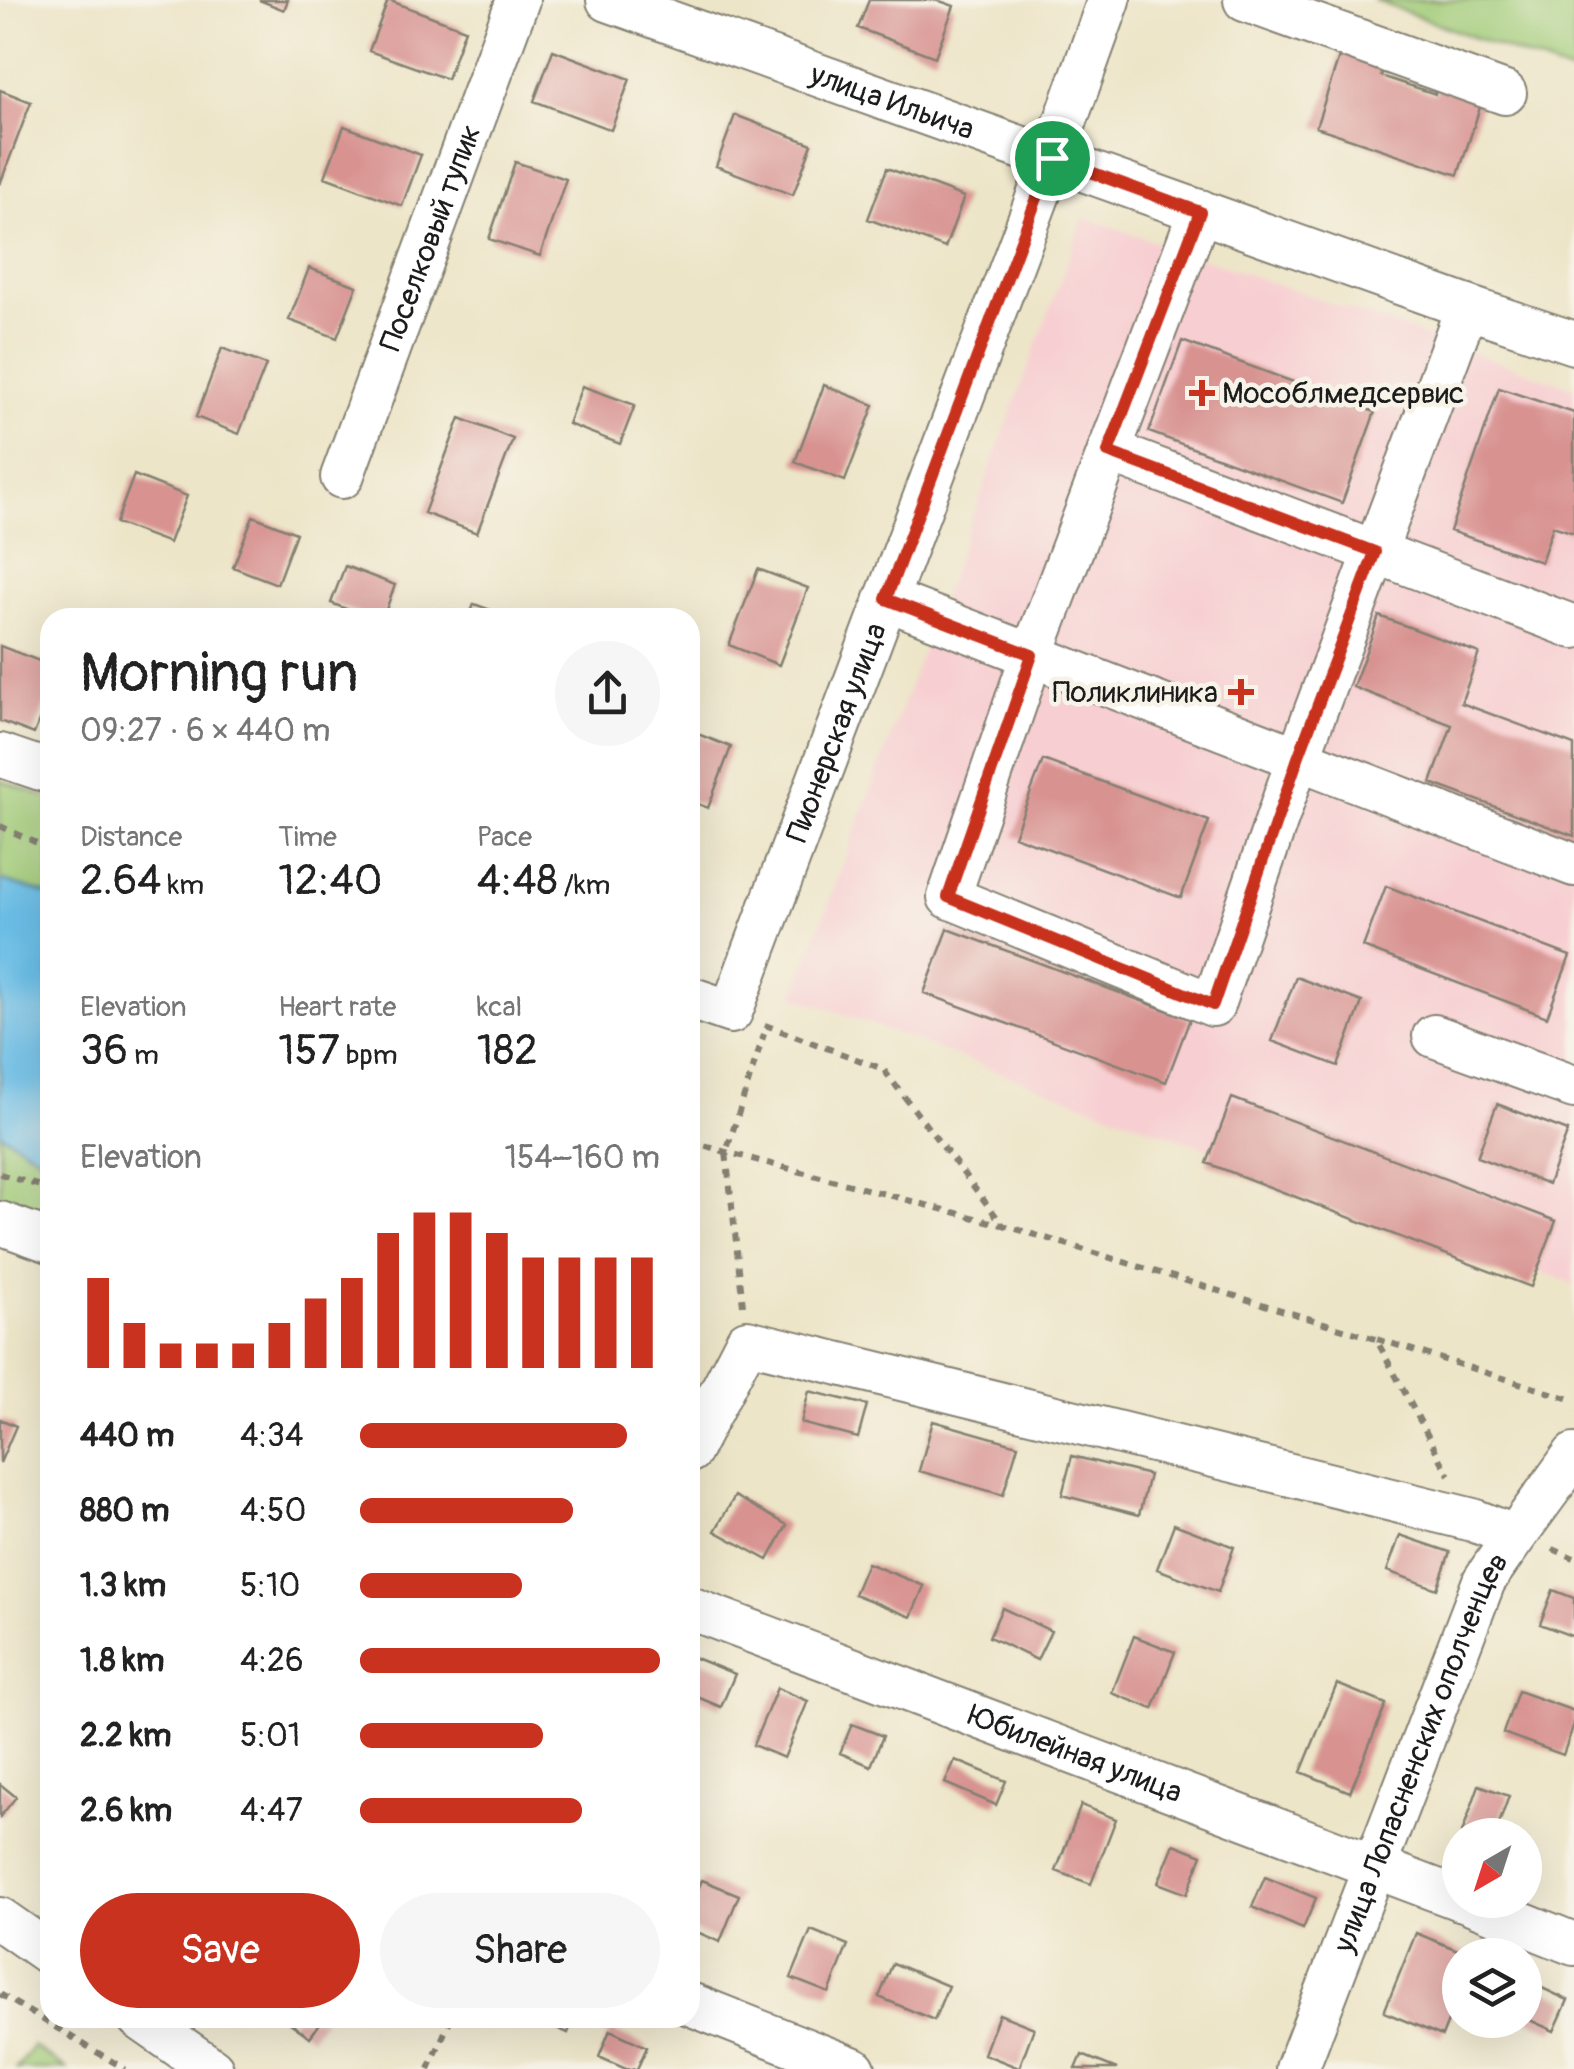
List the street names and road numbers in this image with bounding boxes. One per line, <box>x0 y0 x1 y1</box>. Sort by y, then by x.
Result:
street label: улица Ильича <box>804 56 979 148</box>
street label: Поселковый тупик <box>372 120 489 356</box>
street label: Пионерская улица <box>779 618 895 847</box>
street label: улица Лопасненских ополченцев <box>1325 1545 1517 1959</box>
street label: Юбилейная улица <box>963 1697 1187 1811</box>

